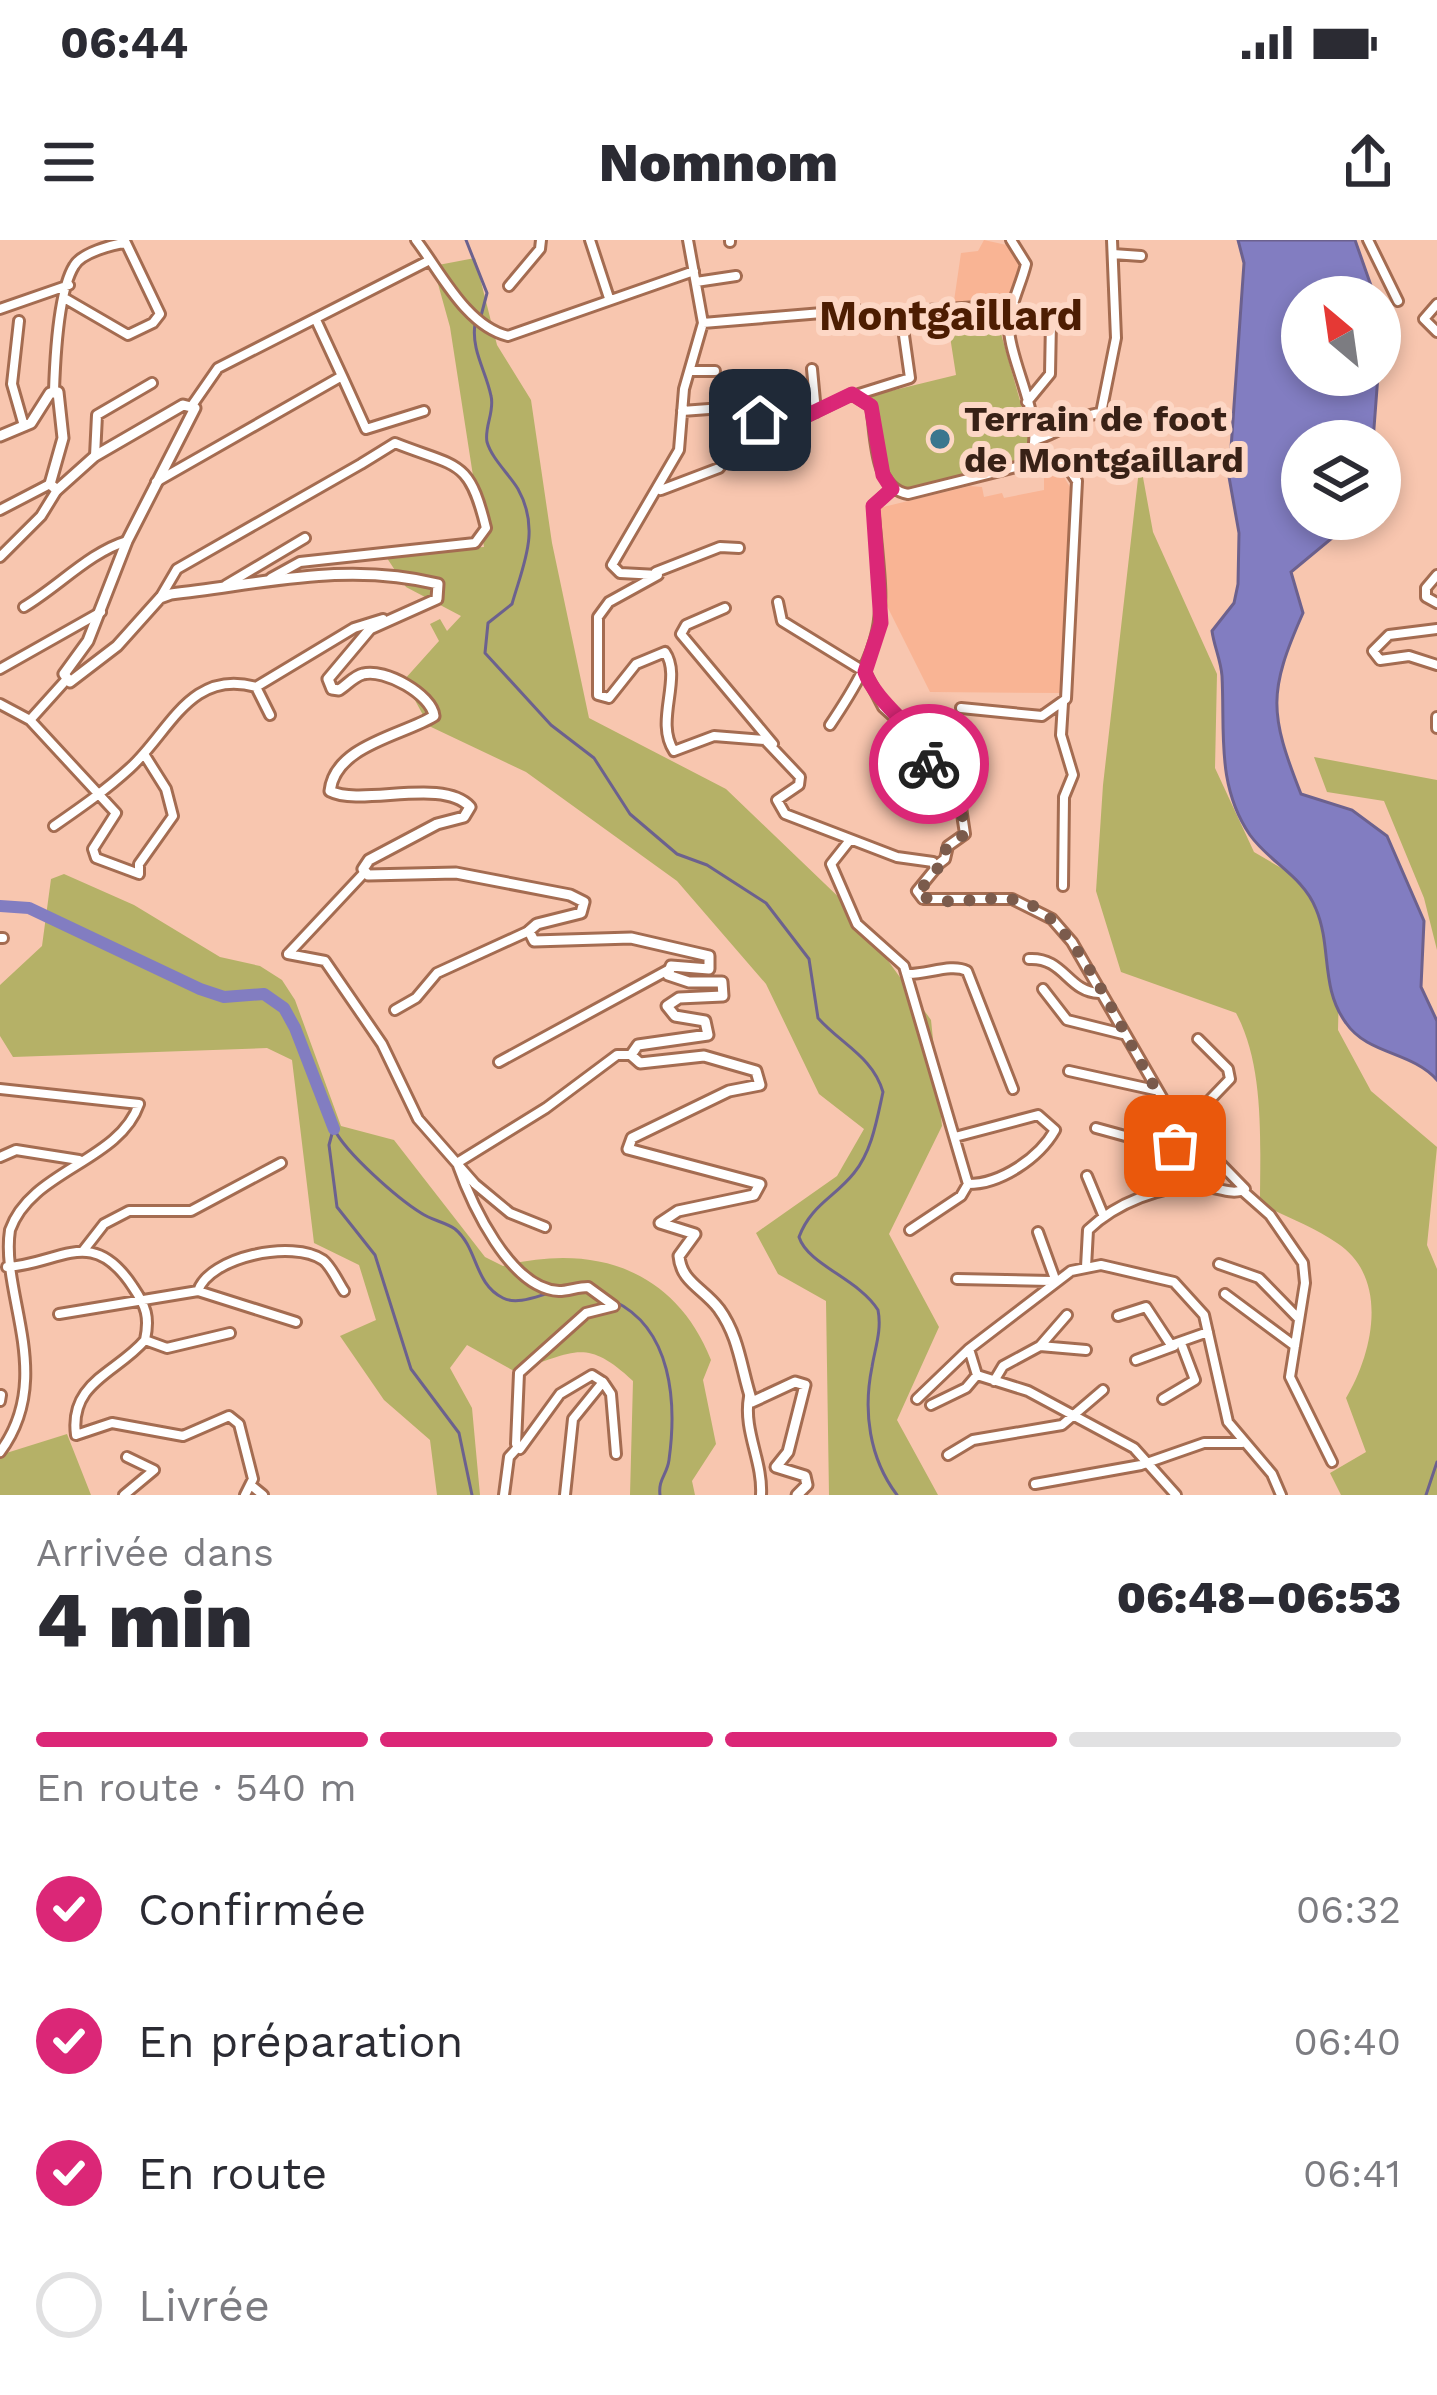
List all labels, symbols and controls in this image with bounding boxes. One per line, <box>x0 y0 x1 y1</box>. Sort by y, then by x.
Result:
text: 06:44 <box>60 16 188 69</box>
icon: menu <box>36 129 102 195</box>
icon: share <box>1335 129 1401 195</box>
text: Nomnom <box>599 131 838 194</box>
north arrow <box>1281 276 1401 396</box>
map controls <box>1281 276 1401 540</box>
district label: Montgaillard <box>819 291 1083 340</box>
pin <box>709 369 811 471</box>
icon: home <box>727 387 793 453</box>
place label: Terrain de foot de Montgaillard <box>964 398 1244 481</box>
button: layers <box>1281 420 1401 540</box>
marker: Terrain de foot de Montgaillard <box>927 426 953 452</box>
courier <box>869 704 989 824</box>
icon: bike <box>896 731 962 797</box>
pin <box>1124 1095 1226 1197</box>
icon: bag <box>1142 1113 1208 1179</box>
text: Arrivée dans <box>36 1530 274 1575</box>
text: 06:48–06:53 <box>1117 1571 1401 1624</box>
text: 4 min <box>36 1574 253 1666</box>
text: En route · 540 m <box>36 1765 357 1810</box>
icon: check <box>36 1876 102 1942</box>
text: Confirmée <box>138 1883 366 1936</box>
text: 06:32 <box>1296 1887 1401 1932</box>
icon: check <box>36 2008 102 2074</box>
text: En préparation <box>138 2015 463 2068</box>
text: 06:40 <box>1293 2019 1401 2064</box>
icon: check <box>36 2140 102 2206</box>
text: En route <box>138 2147 327 2200</box>
text: 06:41 <box>1303 2151 1401 2196</box>
text: Livrée <box>138 2279 270 2332</box>

